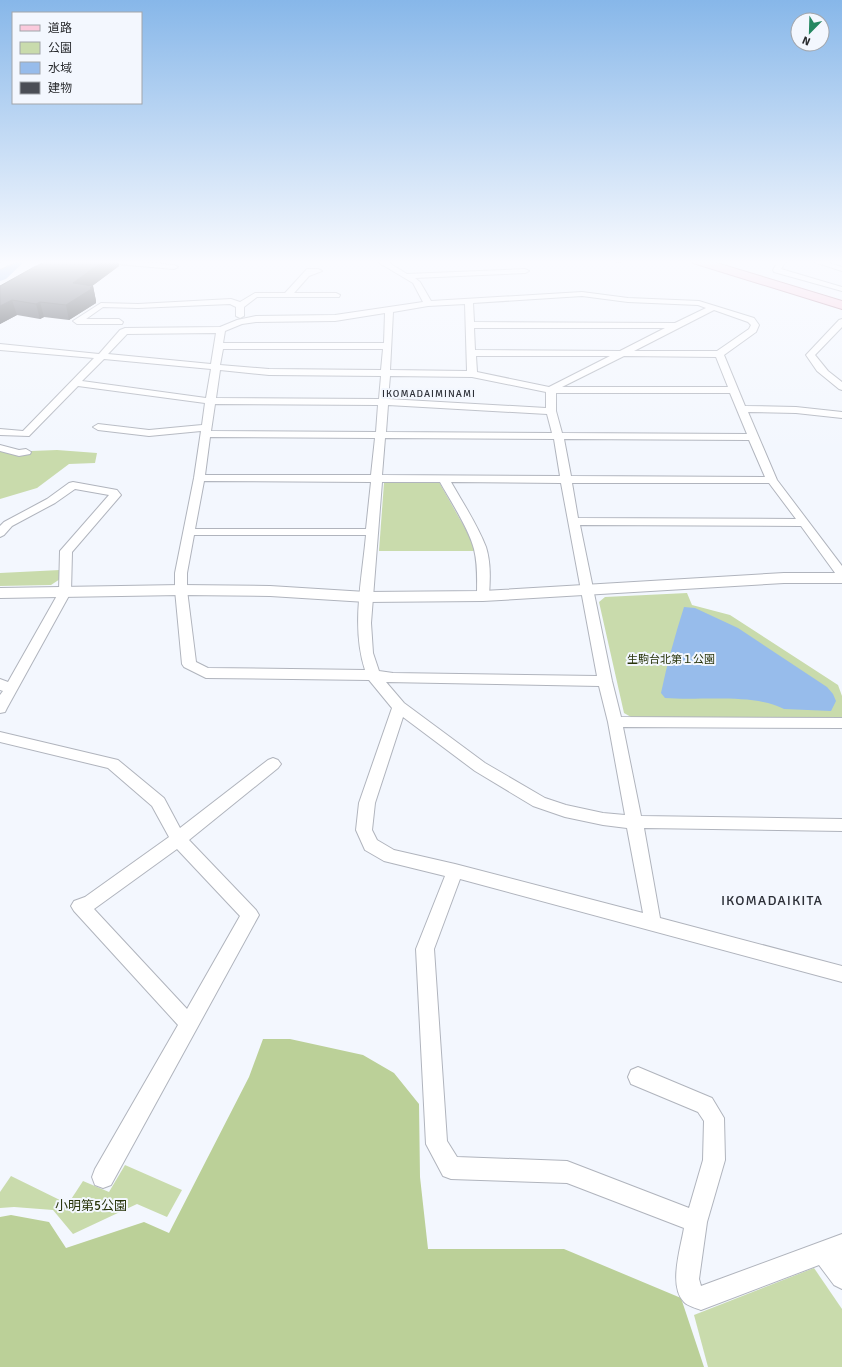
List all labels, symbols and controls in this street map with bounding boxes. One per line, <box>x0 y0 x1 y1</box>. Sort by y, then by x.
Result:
legend <box>12 12 142 104</box>
north arrow <box>790 12 830 52</box>
text: 道路 <box>48 21 72 36</box>
text: N <box>800 33 812 48</box>
text: 公園 <box>48 41 72 56</box>
text: 水域 <box>48 61 72 76</box>
text: 建物 <box>48 81 72 96</box>
district label: IKOMADAIMINAMI <box>382 388 476 400</box>
park label: 生駒台北第１公園 <box>627 653 715 666</box>
district label: IKOMADAIKITA <box>721 892 823 909</box>
park label: 小明第5公園 <box>55 1198 127 1214</box>

